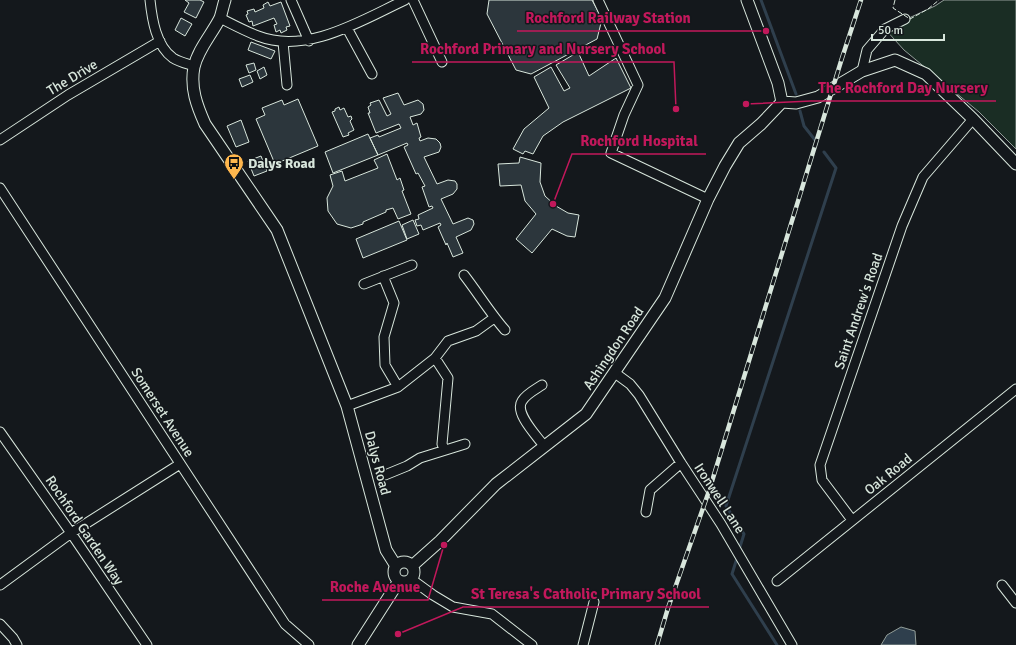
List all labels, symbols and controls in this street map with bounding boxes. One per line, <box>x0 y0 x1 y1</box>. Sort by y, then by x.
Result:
callout: Rochford Railway Station <box>517 4 699 31</box>
text: Rochford Railway Station <box>525 9 691 27</box>
scale bar <box>872 16 944 42</box>
text: 50 m <box>878 23 903 38</box>
callout: Rochford Primary and Nursery School <box>412 35 674 62</box>
text: Rochford Primary and Nursery School <box>420 40 666 58</box>
street label: The Drive <box>44 56 101 99</box>
callout: The Rochford Day Nursery <box>811 74 996 101</box>
text: The Rochford Day Nursery <box>818 79 988 97</box>
callout: Rochford Hospital <box>572 127 706 154</box>
text: Rochford Hospital <box>580 132 698 150</box>
bus stop icon: Dalys Road <box>223 152 245 180</box>
place label: Dalys Road <box>248 155 316 172</box>
street label: Saint Andrew's Road <box>831 251 886 372</box>
street label: Ashingdon Road <box>579 304 647 393</box>
street label: Somerset Avenue <box>127 364 198 460</box>
street label: Dalys Road <box>361 429 394 497</box>
street label: Oak Road <box>861 450 916 499</box>
street label: Ironwell Lane <box>690 460 749 537</box>
street label: Rochford Garden Way <box>42 472 128 589</box>
callout: Roche Avenue <box>322 573 428 600</box>
text: Roche Avenue <box>330 578 420 596</box>
callout: St Teresa's Catholic Primary School <box>463 580 709 607</box>
text: St Teresa's Catholic Primary School <box>471 585 701 603</box>

